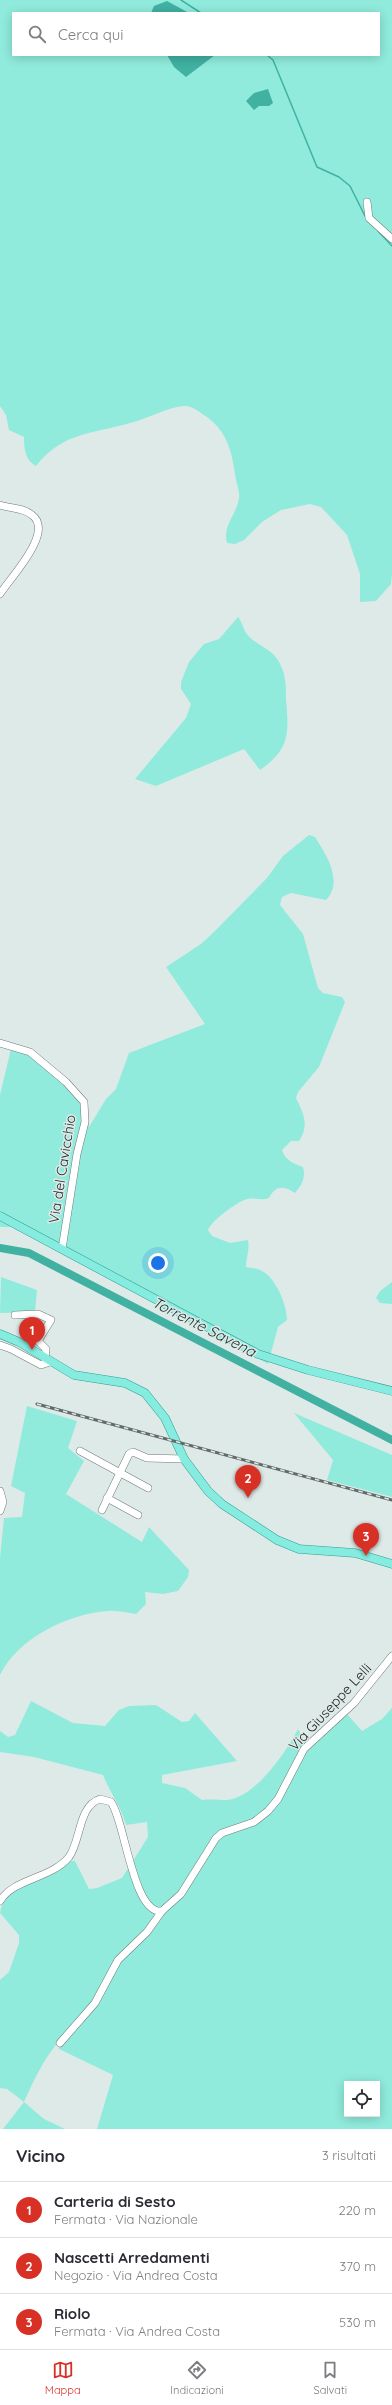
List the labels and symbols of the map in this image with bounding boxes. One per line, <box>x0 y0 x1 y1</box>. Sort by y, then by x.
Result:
street label: Via del Cavicchio <box>45 1113 79 1225</box>
your location <box>148 1253 168 1273</box>
water label: Torrente Savena <box>149 1292 260 1361</box>
pin: 1 <box>19 1317 45 1350</box>
pin: 2 <box>235 1465 261 1498</box>
pin: 3 <box>353 1523 379 1556</box>
street label: Via Giuseppe Lelli <box>285 1659 375 1755</box>

